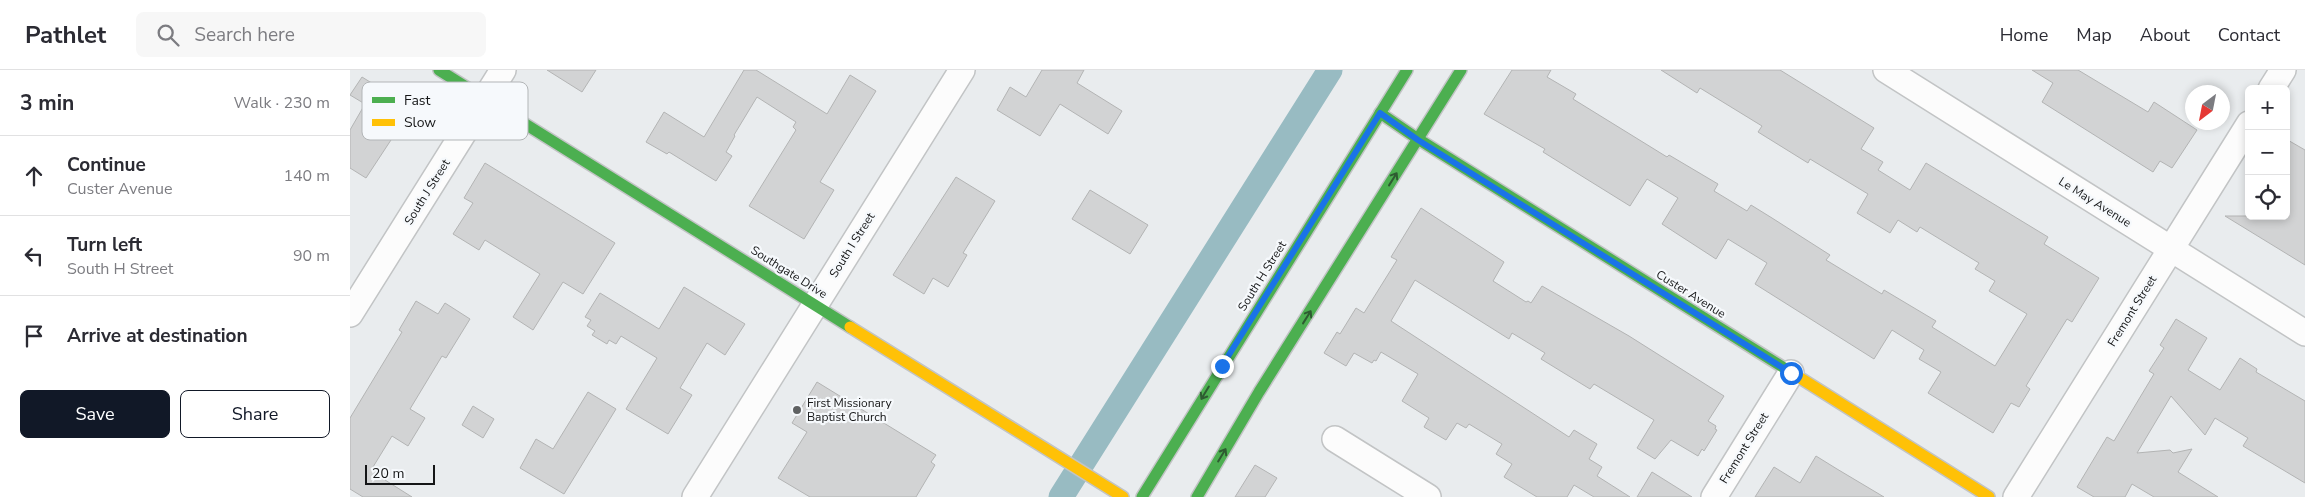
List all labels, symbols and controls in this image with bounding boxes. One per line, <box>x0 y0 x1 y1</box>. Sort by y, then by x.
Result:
search box <box>136 12 486 57</box>
text: Pathlet <box>25 19 106 51</box>
icon: search <box>154 21 182 49</box>
text: Search here <box>194 22 295 48</box>
text: Home <box>2000 23 2048 47</box>
text: Map <box>2076 23 2112 47</box>
text: About <box>2140 23 2190 47</box>
text: Contact <box>2218 23 2280 47</box>
legend <box>362 82 528 140</box>
north arrow <box>2185 85 2230 130</box>
map controls <box>2245 85 2290 220</box>
button: + <box>2245 85 2290 130</box>
text: 3 min <box>20 89 74 117</box>
text: Fast <box>404 91 430 110</box>
text: Walk · 230 m <box>234 92 330 114</box>
text: Slow <box>404 113 436 132</box>
button: − <box>2245 130 2290 175</box>
text: Continue <box>67 152 146 178</box>
street label: South J Street <box>400 155 454 228</box>
icon: ahead <box>20 162 48 190</box>
text: 140 m <box>283 165 330 187</box>
one-way arrow <box>1388 172 1398 186</box>
street label: Le May Avenue <box>2056 173 2134 231</box>
button: locate <box>2245 175 2290 220</box>
text: Custer Avenue <box>67 178 173 200</box>
street label: South I Street <box>826 209 879 281</box>
text: Turn left <box>67 232 142 258</box>
street label: South H Street <box>1234 237 1290 314</box>
icon: left <box>20 242 48 270</box>
street label: Southgate Drive <box>748 242 830 302</box>
text: 90 m <box>293 245 330 267</box>
text: South H Street <box>67 258 173 280</box>
street label: Custer Avenue <box>1653 266 1729 322</box>
street label: Fremont Street <box>2104 272 2161 350</box>
one-way arrow <box>1302 310 1312 324</box>
icon: arrive <box>20 322 48 350</box>
text: Arrive at destination <box>67 323 248 349</box>
route end <box>1211 355 1234 378</box>
route start <box>1780 362 1803 385</box>
one-way arrow <box>1200 386 1210 400</box>
button: Save <box>20 390 170 438</box>
button: Share <box>180 390 330 438</box>
place label: First Missionary Baptist Church <box>807 395 892 425</box>
marker: First Missionary Baptist Church <box>791 404 803 416</box>
street label: Fremont Street <box>1716 409 1773 487</box>
one-way arrow <box>1217 449 1227 463</box>
scale bar <box>365 462 435 485</box>
text: 20 m <box>372 464 404 483</box>

